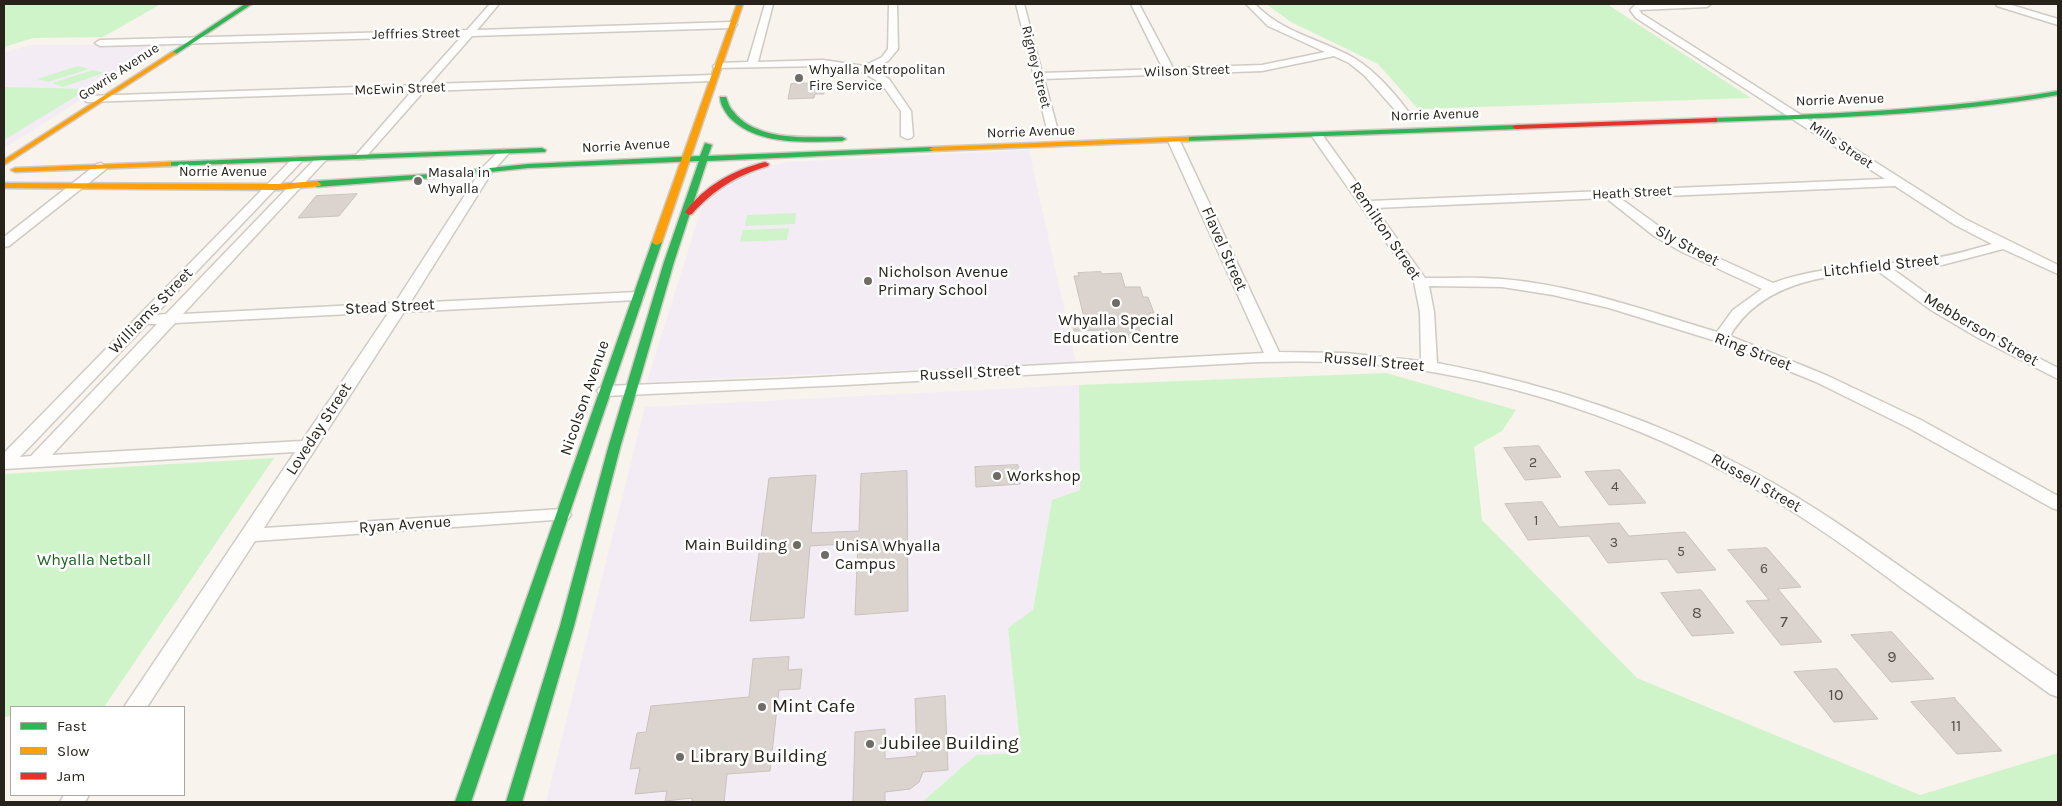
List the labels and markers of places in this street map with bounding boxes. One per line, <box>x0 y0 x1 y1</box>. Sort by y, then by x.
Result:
place label: Whyalla Metropolitan Fire Service <box>809 62 945 94</box>
marker: Whyalla Metropolitan Fire Service <box>793 72 805 84</box>
place label: Masala in Whyalla <box>428 165 490 198</box>
marker: Masala in Whyalla <box>412 175 424 187</box>
place label: Nicholson Avenue Primary School <box>878 262 1008 300</box>
marker: Nicholson Avenue Primary School <box>862 275 874 287</box>
marker: Whyalla Special Education Centre <box>1110 297 1122 309</box>
place label: Whyalla Special Education Centre <box>1053 310 1179 348</box>
place label: Workshop <box>1007 466 1080 486</box>
marker: Workshop <box>991 470 1003 482</box>
place label: Main Building <box>685 535 787 555</box>
place label: UniSA Whyalla Campus <box>835 536 941 574</box>
marker: Main Building <box>791 539 803 551</box>
marker: UniSA Whyalla Campus <box>819 549 831 561</box>
place label: Mint Cafe <box>772 696 855 718</box>
marker: Mint Cafe <box>756 701 768 713</box>
place label: Jubilee Building <box>880 733 1019 755</box>
marker: Jubilee Building <box>864 738 876 750</box>
place label: Library Building <box>690 746 827 768</box>
marker: Library Building <box>674 751 686 763</box>

